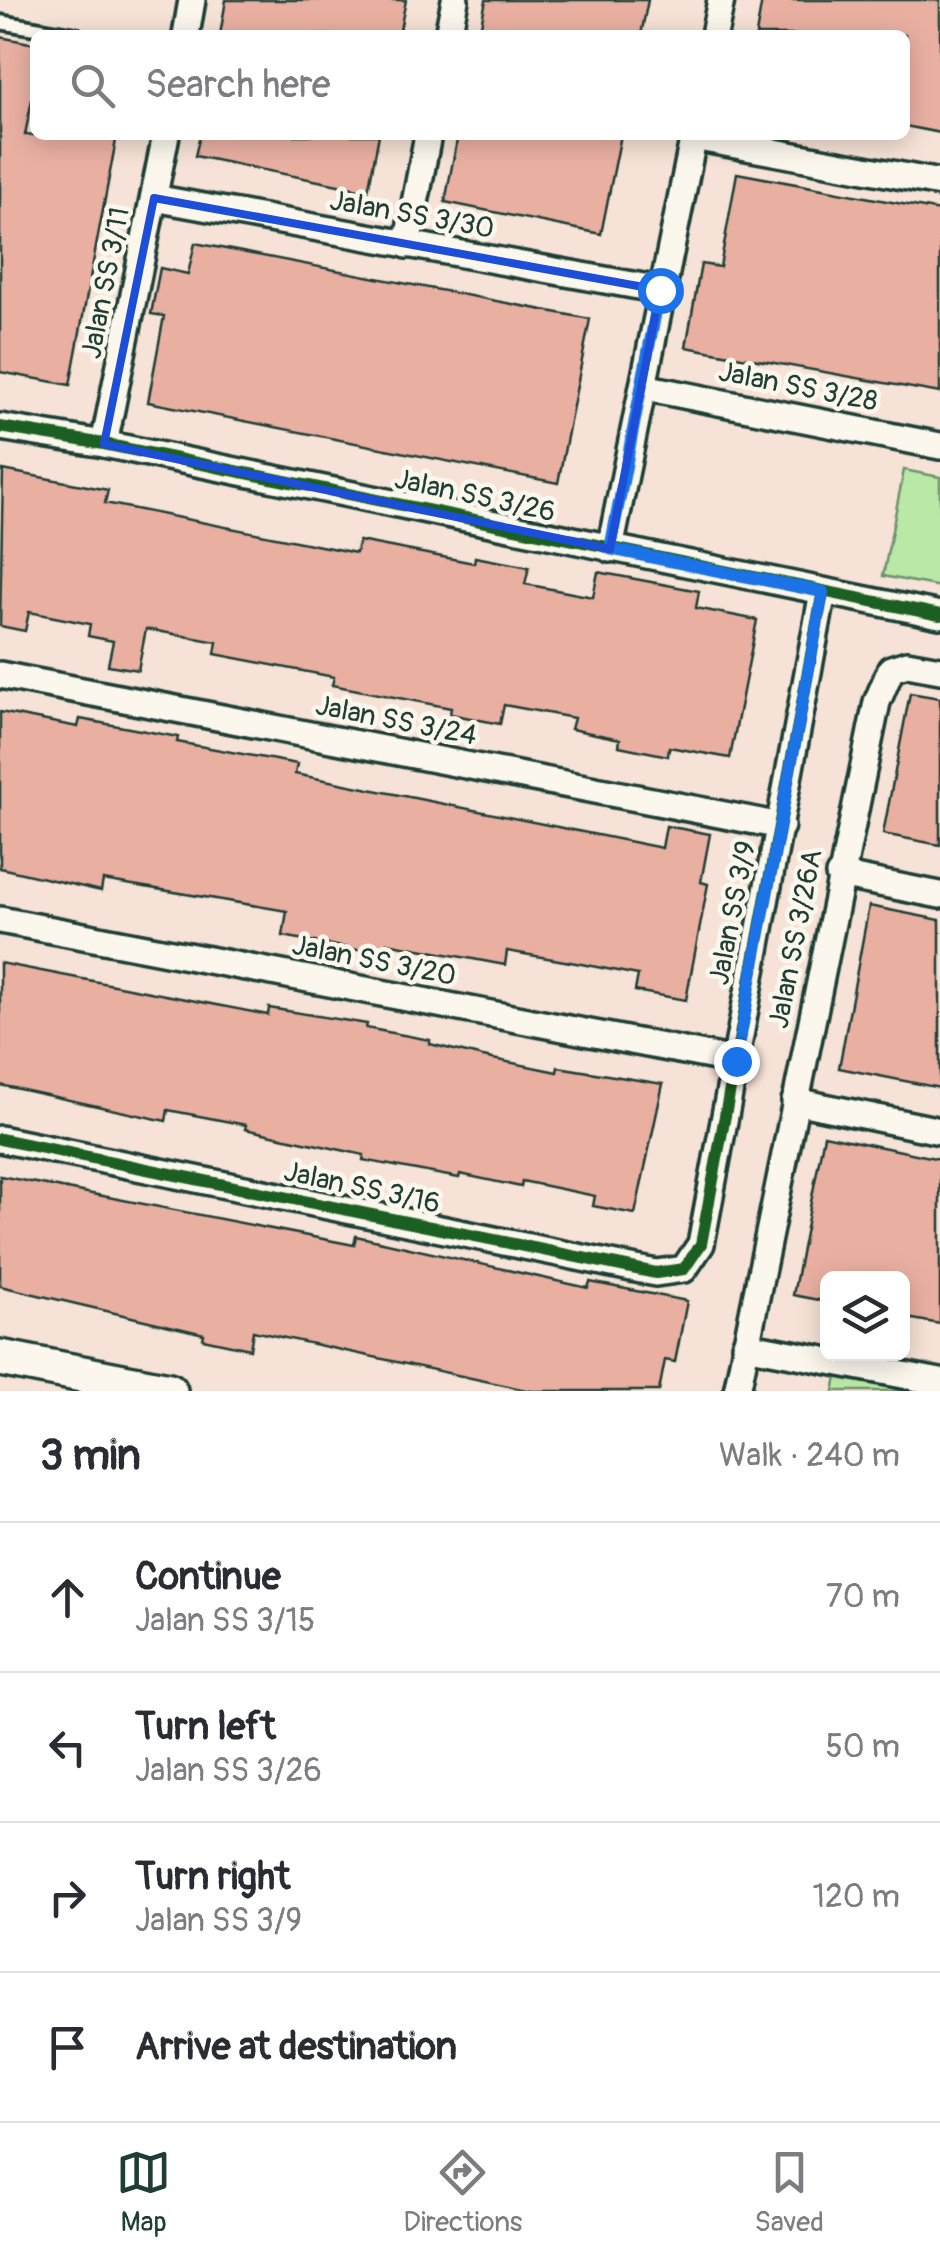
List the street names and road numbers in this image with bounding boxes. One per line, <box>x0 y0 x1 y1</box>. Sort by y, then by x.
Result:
street label: Jalan SS 3/30 <box>327 183 497 247</box>
street label: Jalan SS 3/11 <box>74 204 138 362</box>
street label: Jalan SS 3/28 <box>715 354 881 420</box>
street label: Jalan SS 3/26 <box>391 462 559 530</box>
street label: Jalan SS 3/24 <box>312 688 480 754</box>
street label: Jalan SS 3/9 <box>702 838 764 988</box>
street label: Jalan SS 3/26A <box>761 846 831 1032</box>
street label: Jalan SS 3/20 <box>289 928 459 994</box>
street label: Jalan SS 3/16 <box>281 1154 443 1222</box>

